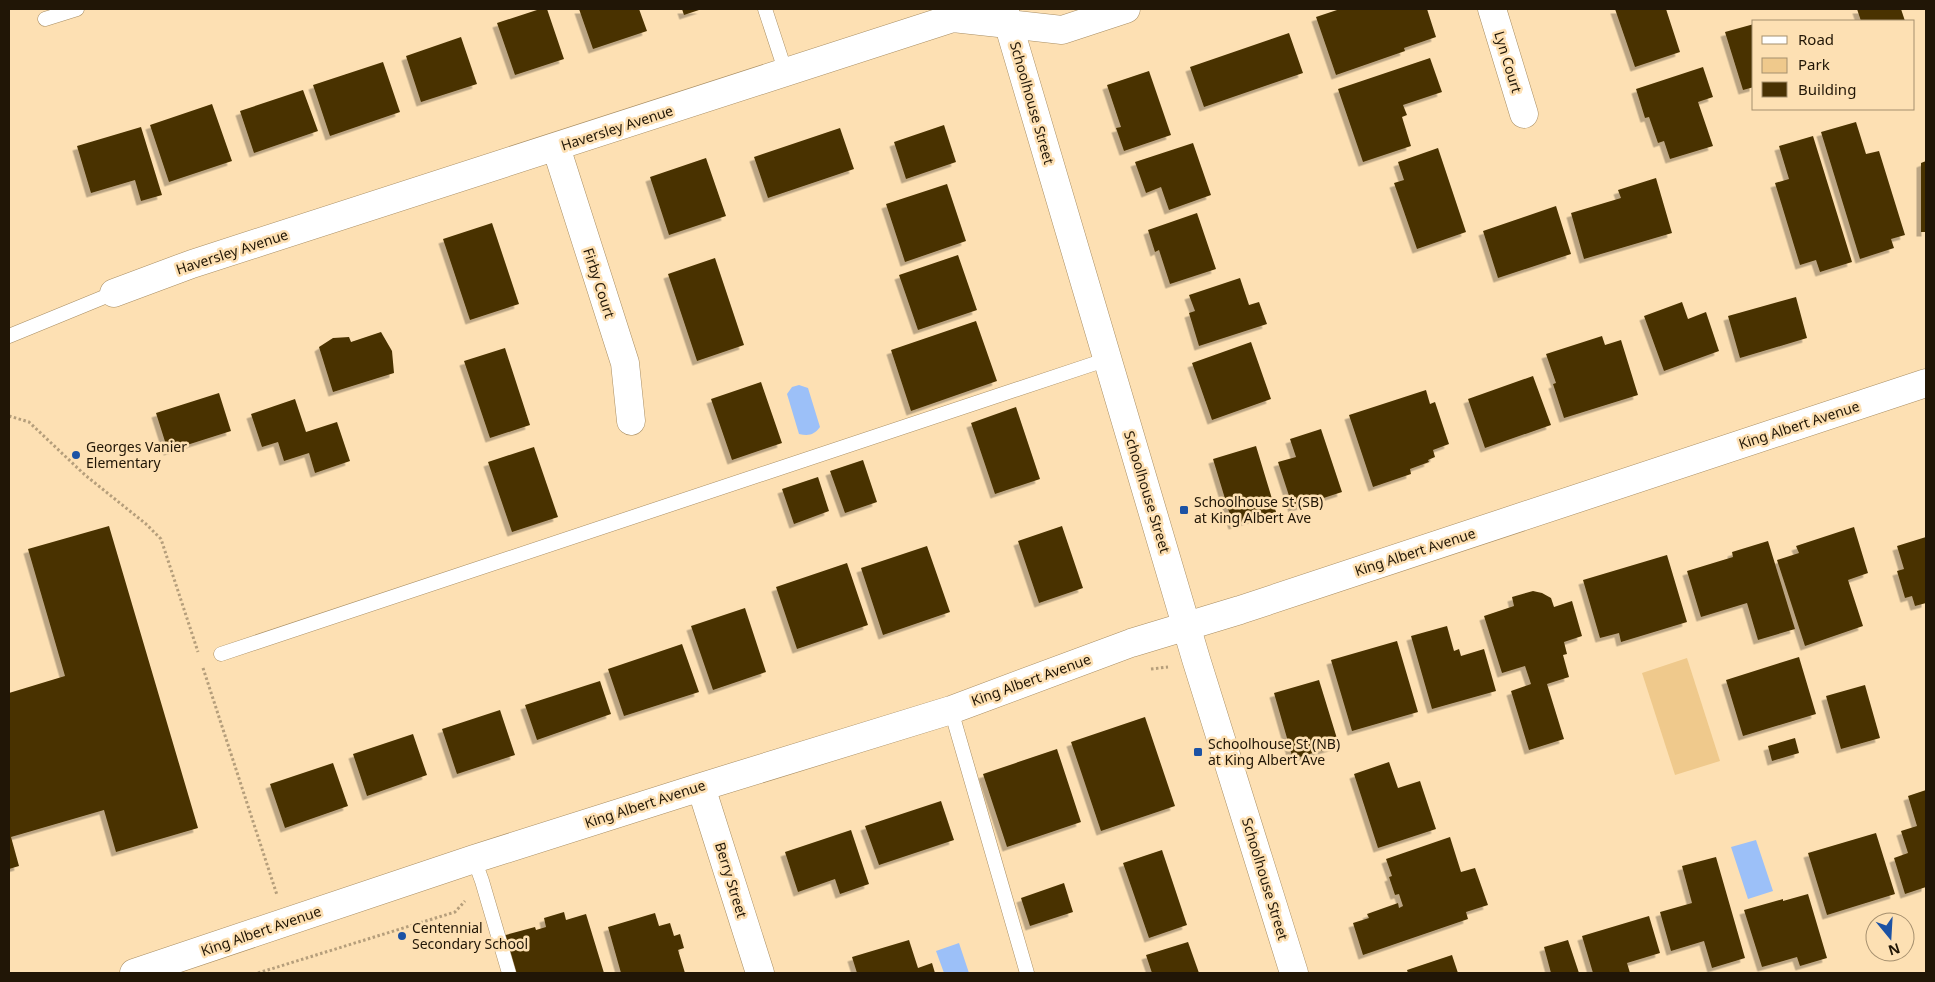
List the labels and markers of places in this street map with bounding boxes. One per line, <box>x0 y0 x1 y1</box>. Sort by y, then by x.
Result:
place label: Georges Vanier Elementary <box>86 437 187 472</box>
marker: Georges Vanier Elementary <box>70 449 82 461</box>
place label: Schoolhouse St (SB) at King Albert Ave <box>1194 492 1323 527</box>
marker: Schoolhouse St (SB) at King Albert Ave <box>1178 504 1190 516</box>
place label: Schoolhouse St (NB) at King Albert Ave <box>1208 734 1340 769</box>
marker: Schoolhouse St (NB) at King Albert Ave <box>1192 746 1204 758</box>
place label: Centennial Secondary School <box>412 918 528 953</box>
marker: Centennial Secondary School <box>396 930 408 942</box>

